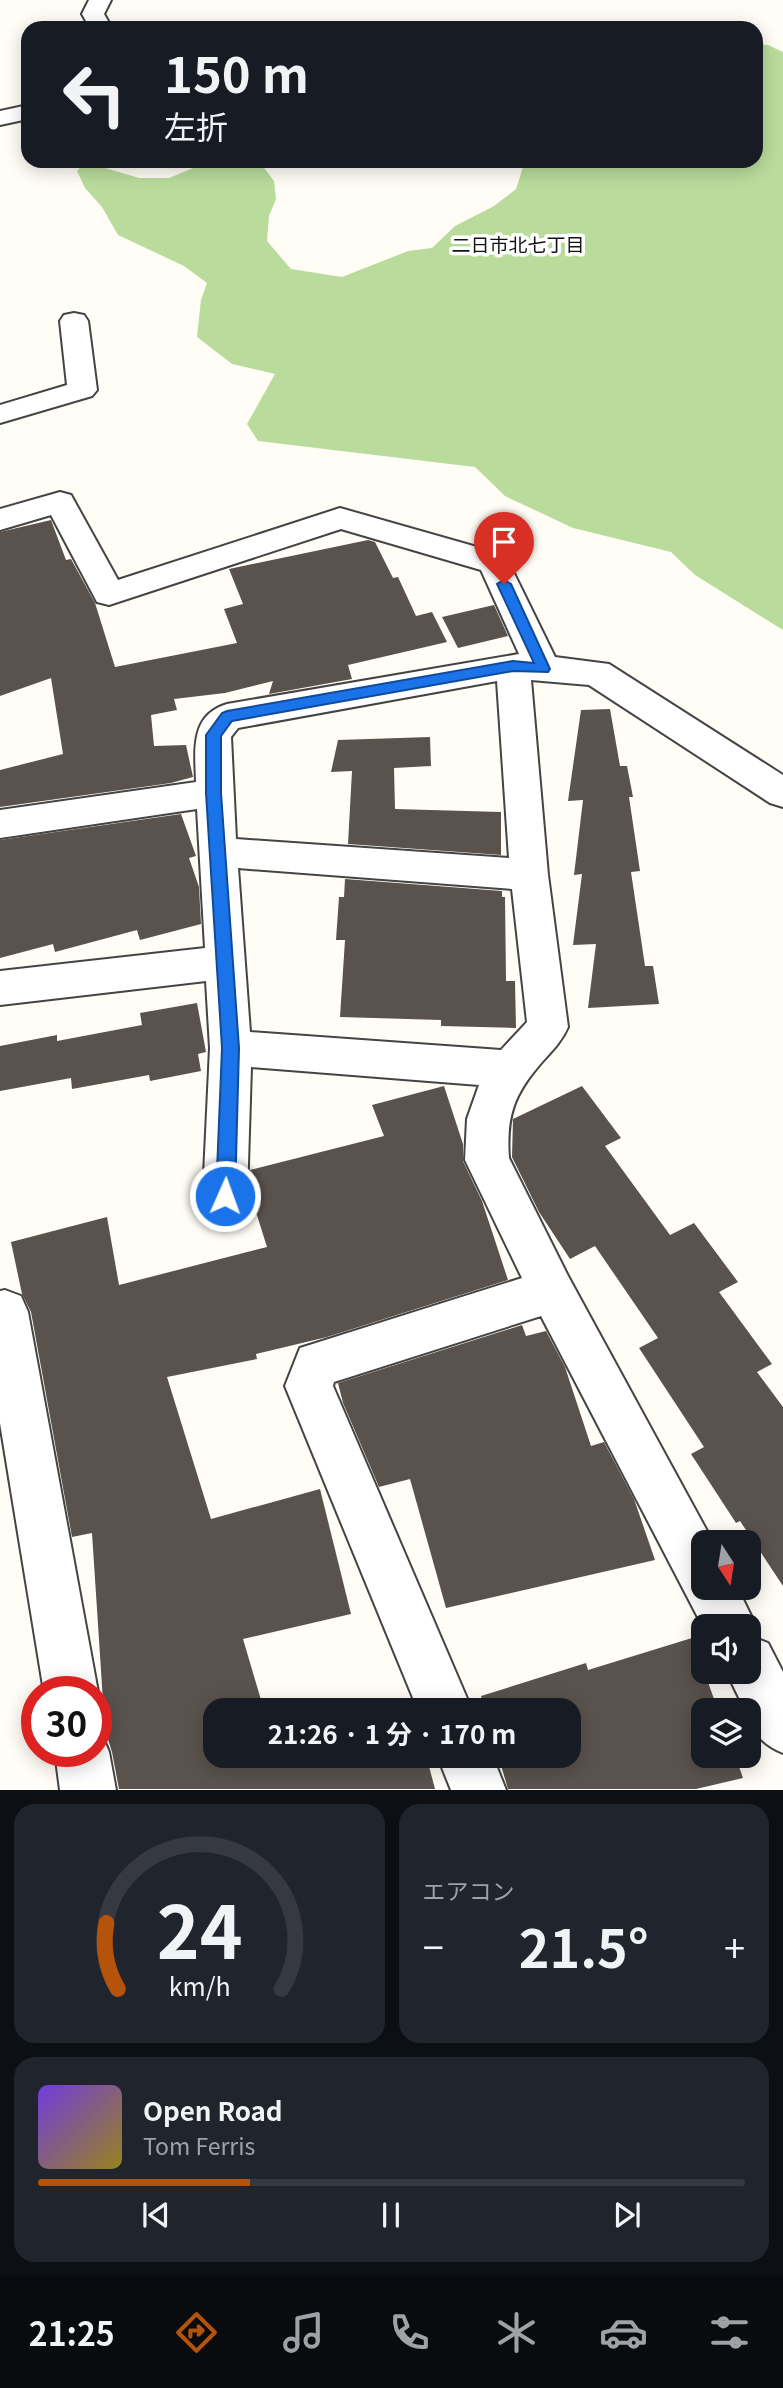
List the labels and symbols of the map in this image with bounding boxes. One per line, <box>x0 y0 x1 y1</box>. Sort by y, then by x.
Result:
district label: 二日市北七丁目 <box>451 230 585 257</box>
pin <box>474 512 534 584</box>
position arrow <box>188 1159 262 1233</box>
north arrow <box>691 1530 761 1600</box>
speed limit sign: 30 <box>21 1676 112 1767</box>

